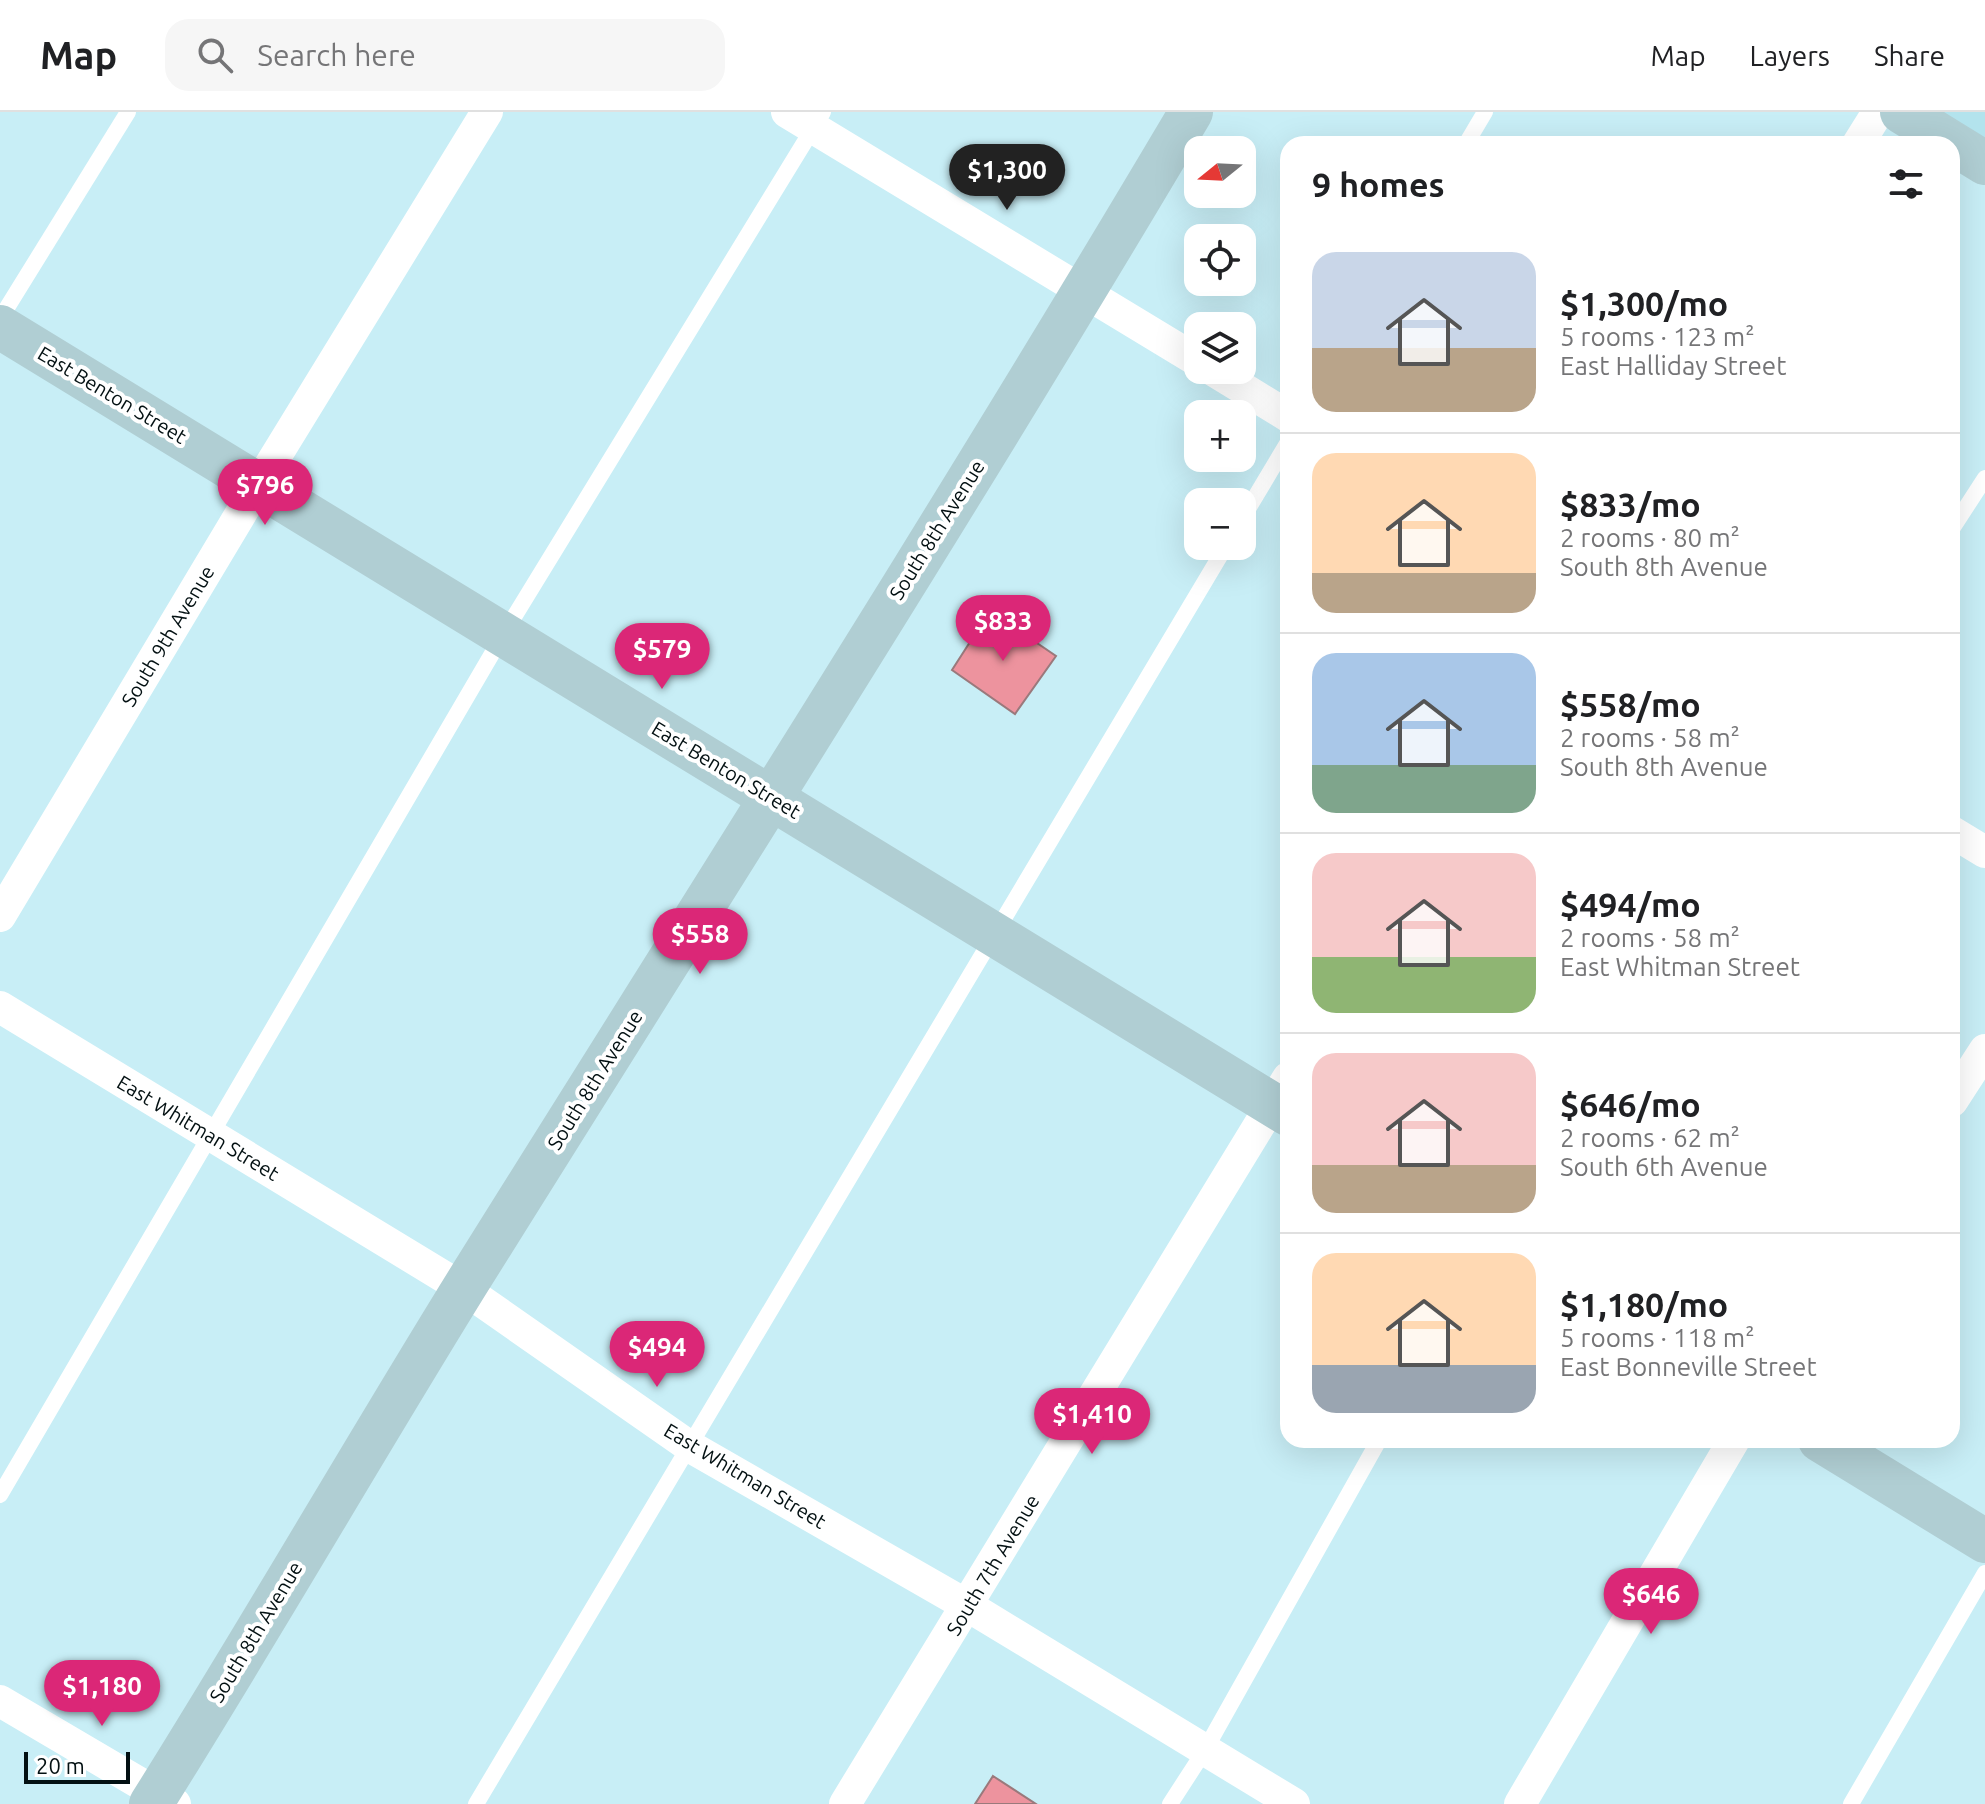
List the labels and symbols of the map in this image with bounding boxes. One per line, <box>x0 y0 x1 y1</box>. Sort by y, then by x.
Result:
north arrow <box>1184 136 1256 208</box>
pin: $1,300 <box>942 144 1072 212</box>
street label: East Benton Street <box>34 341 191 448</box>
street label: South 8th Avenue <box>884 456 989 604</box>
pin: $796 <box>218 459 312 527</box>
street label: South 9th Avenue <box>117 561 219 710</box>
pin: $833 <box>956 595 1050 663</box>
pin: $579 <box>615 623 709 691</box>
street label: East Benton Street <box>648 716 805 823</box>
pin: $558 <box>653 908 747 976</box>
street label: South 8th Avenue <box>542 1006 647 1154</box>
street label: East Whitman Street <box>113 1070 283 1185</box>
pin: $494 <box>610 1321 704 1389</box>
pin: $1,410 <box>1027 1388 1157 1456</box>
street label: East Whitman Street <box>660 1418 830 1533</box>
street label: South 7th Avenue <box>942 1490 1044 1639</box>
street label: South 8th Avenue <box>205 1557 307 1706</box>
pin: $646 <box>1604 1568 1698 1636</box>
pin: $1,180 <box>37 1660 167 1728</box>
scale bar <box>24 1748 130 1784</box>

